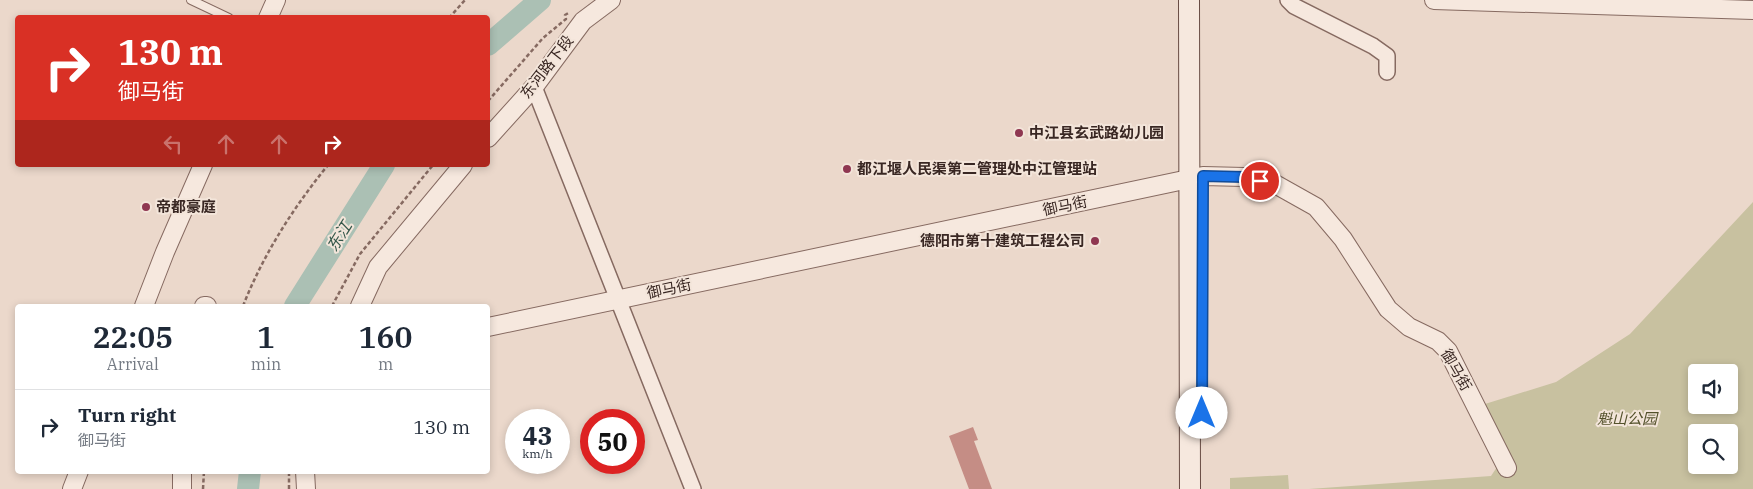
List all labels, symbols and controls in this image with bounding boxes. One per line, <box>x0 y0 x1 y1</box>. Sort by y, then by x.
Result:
text: 130 m <box>118 29 223 75</box>
street label: 东河路下段 <box>516 31 577 102</box>
icon: right <box>35 35 100 100</box>
text: 御马街 <box>118 76 184 105</box>
place label: 中江县玄武路幼儿园 <box>1029 123 1164 142</box>
marker: 中江县玄武路幼儿园 <box>1013 127 1025 139</box>
icon: left <box>159 130 187 158</box>
icon: ahead <box>212 130 240 158</box>
icon: ahead <box>265 130 293 158</box>
icon: right <box>318 130 346 158</box>
place label: 都江堰人民渠第二管理处中江管理站 <box>857 159 1097 178</box>
pin <box>1239 160 1281 202</box>
marker: 都江堰人民渠第二管理处中江管理站 <box>841 163 853 175</box>
icon: arrive <box>1246 167 1274 195</box>
street label: 御马街 <box>1041 192 1089 219</box>
place label: 帝都豪庭 <box>156 197 216 216</box>
marker: 帝都豪庭 <box>140 201 152 213</box>
water label: 东江 <box>322 215 357 255</box>
place label: 德阳市第十建筑工程公司 <box>920 231 1085 250</box>
marker: 德阳市第十建筑工程公司 <box>1089 235 1101 247</box>
street label: 御马街 <box>645 275 693 302</box>
text: 22:05 <box>92 317 173 356</box>
text: 1 <box>257 317 275 356</box>
text: 160 <box>359 317 413 356</box>
street label: 御马街 <box>1437 346 1476 394</box>
text: Arrival <box>107 354 159 374</box>
text: min <box>251 354 281 374</box>
text: m <box>378 354 393 374</box>
map controls <box>1688 364 1738 474</box>
button: sound <box>1688 364 1738 414</box>
position arrow <box>1175 386 1227 438</box>
text: Turn right <box>78 403 176 427</box>
speed limit sign: 50 <box>580 409 645 474</box>
park label: 魁山公园 <box>1597 409 1659 428</box>
icon: right <box>35 413 63 441</box>
text: 130 m <box>413 415 470 439</box>
text: 43 <box>522 419 553 452</box>
button: search <box>1688 424 1738 474</box>
text: 御马街 <box>78 430 126 450</box>
text: km/h <box>522 446 553 461</box>

